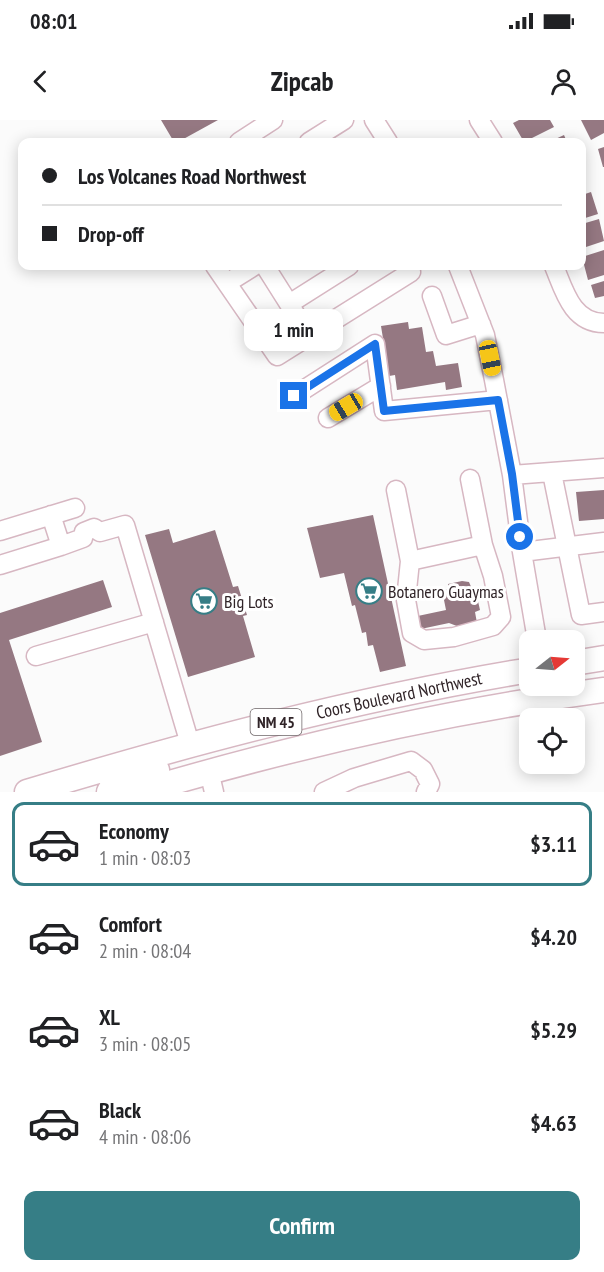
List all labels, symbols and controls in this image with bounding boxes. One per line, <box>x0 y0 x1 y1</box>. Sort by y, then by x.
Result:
text: 08:01 <box>30 7 78 35</box>
text: Zipcab <box>271 64 333 98</box>
icon: back <box>24 65 57 98</box>
icon: person <box>547 65 580 98</box>
text: Los Volcanes Road Northwest <box>78 162 306 190</box>
text: Drop-off <box>78 220 144 248</box>
callout: 1 min <box>244 309 344 351</box>
text: 1 min <box>273 317 314 343</box>
car <box>477 339 503 377</box>
route end <box>280 382 307 409</box>
car <box>326 390 366 424</box>
route start <box>506 523 533 550</box>
supermarket icon: Botanero Guaymas <box>354 576 384 606</box>
place label: Botanero Guaymas <box>388 580 504 603</box>
supermarket icon: Big Lots <box>189 586 219 616</box>
place label: Big Lots <box>224 590 273 613</box>
north arrow <box>519 630 585 696</box>
map controls <box>519 630 585 774</box>
street label: Coors Boulevard Northwest <box>314 666 484 724</box>
button: locate <box>519 708 585 774</box>
road number: NM 45 <box>250 709 302 735</box>
icon: car <box>27 817 81 871</box>
text: Economy <box>99 817 169 845</box>
text: $3.11 <box>530 830 577 858</box>
text: 1 min · 08:03 <box>99 845 191 871</box>
icon: car <box>27 910 81 964</box>
text: Comfort <box>99 910 162 938</box>
text: $4.20 <box>530 923 577 951</box>
text: 2 min · 08:04 <box>99 938 191 964</box>
icon: car <box>27 1003 81 1057</box>
text: XL <box>99 1003 120 1031</box>
text: $5.29 <box>530 1016 577 1044</box>
text: 3 min · 08:05 <box>99 1031 191 1057</box>
icon: car <box>27 1096 81 1150</box>
text: Black <box>99 1096 141 1124</box>
text: $4.63 <box>530 1109 577 1137</box>
text: 4 min · 08:06 <box>99 1124 191 1150</box>
button: Confirm <box>24 1191 580 1260</box>

